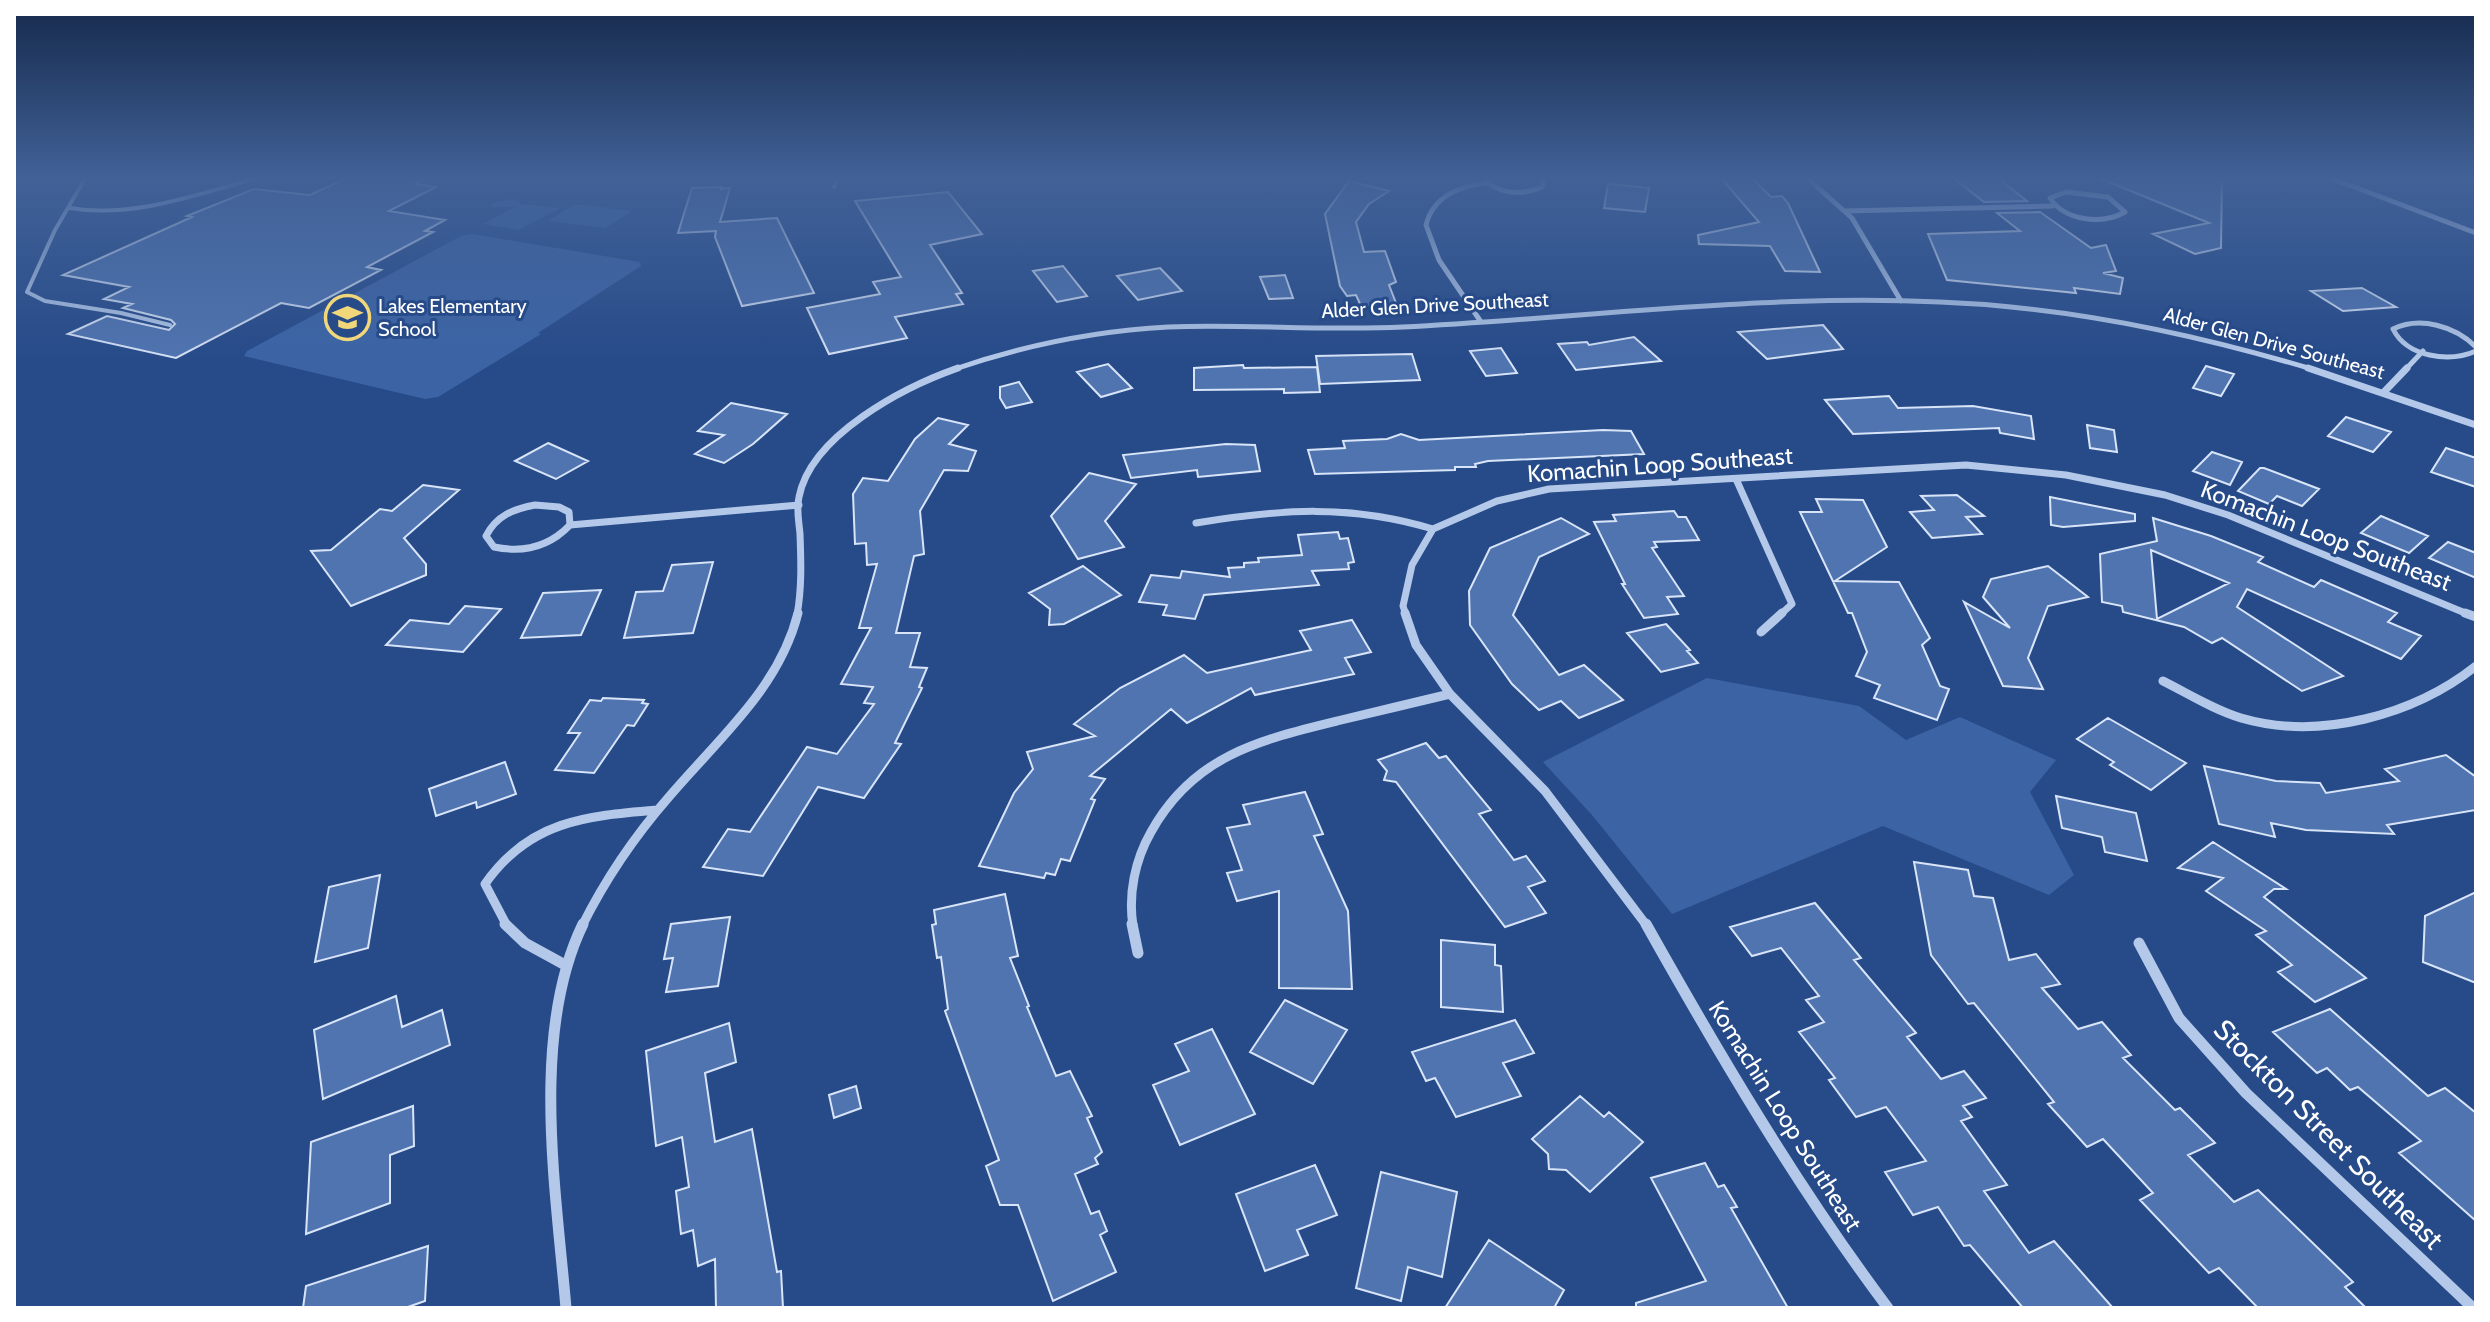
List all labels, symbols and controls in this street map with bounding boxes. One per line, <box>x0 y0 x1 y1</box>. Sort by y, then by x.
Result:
street label: Alder Glen Drive Southeast <box>1321 287 1550 323</box>
school or university icon: Lakes Elementary School <box>323 294 371 342</box>
place label: Lakes Elementary School <box>378 294 527 341</box>
street label: Alder Glen Drive Southeast <box>2161 302 2387 384</box>
street label: Komachin Loop Southeast <box>1526 441 1794 488</box>
street label: Komachin Loop Southeast <box>2197 474 2456 597</box>
street label: Komachin Loop Southeast <box>1703 995 1868 1236</box>
street label: Stockton Street Southeast <box>2207 1012 2451 1256</box>

